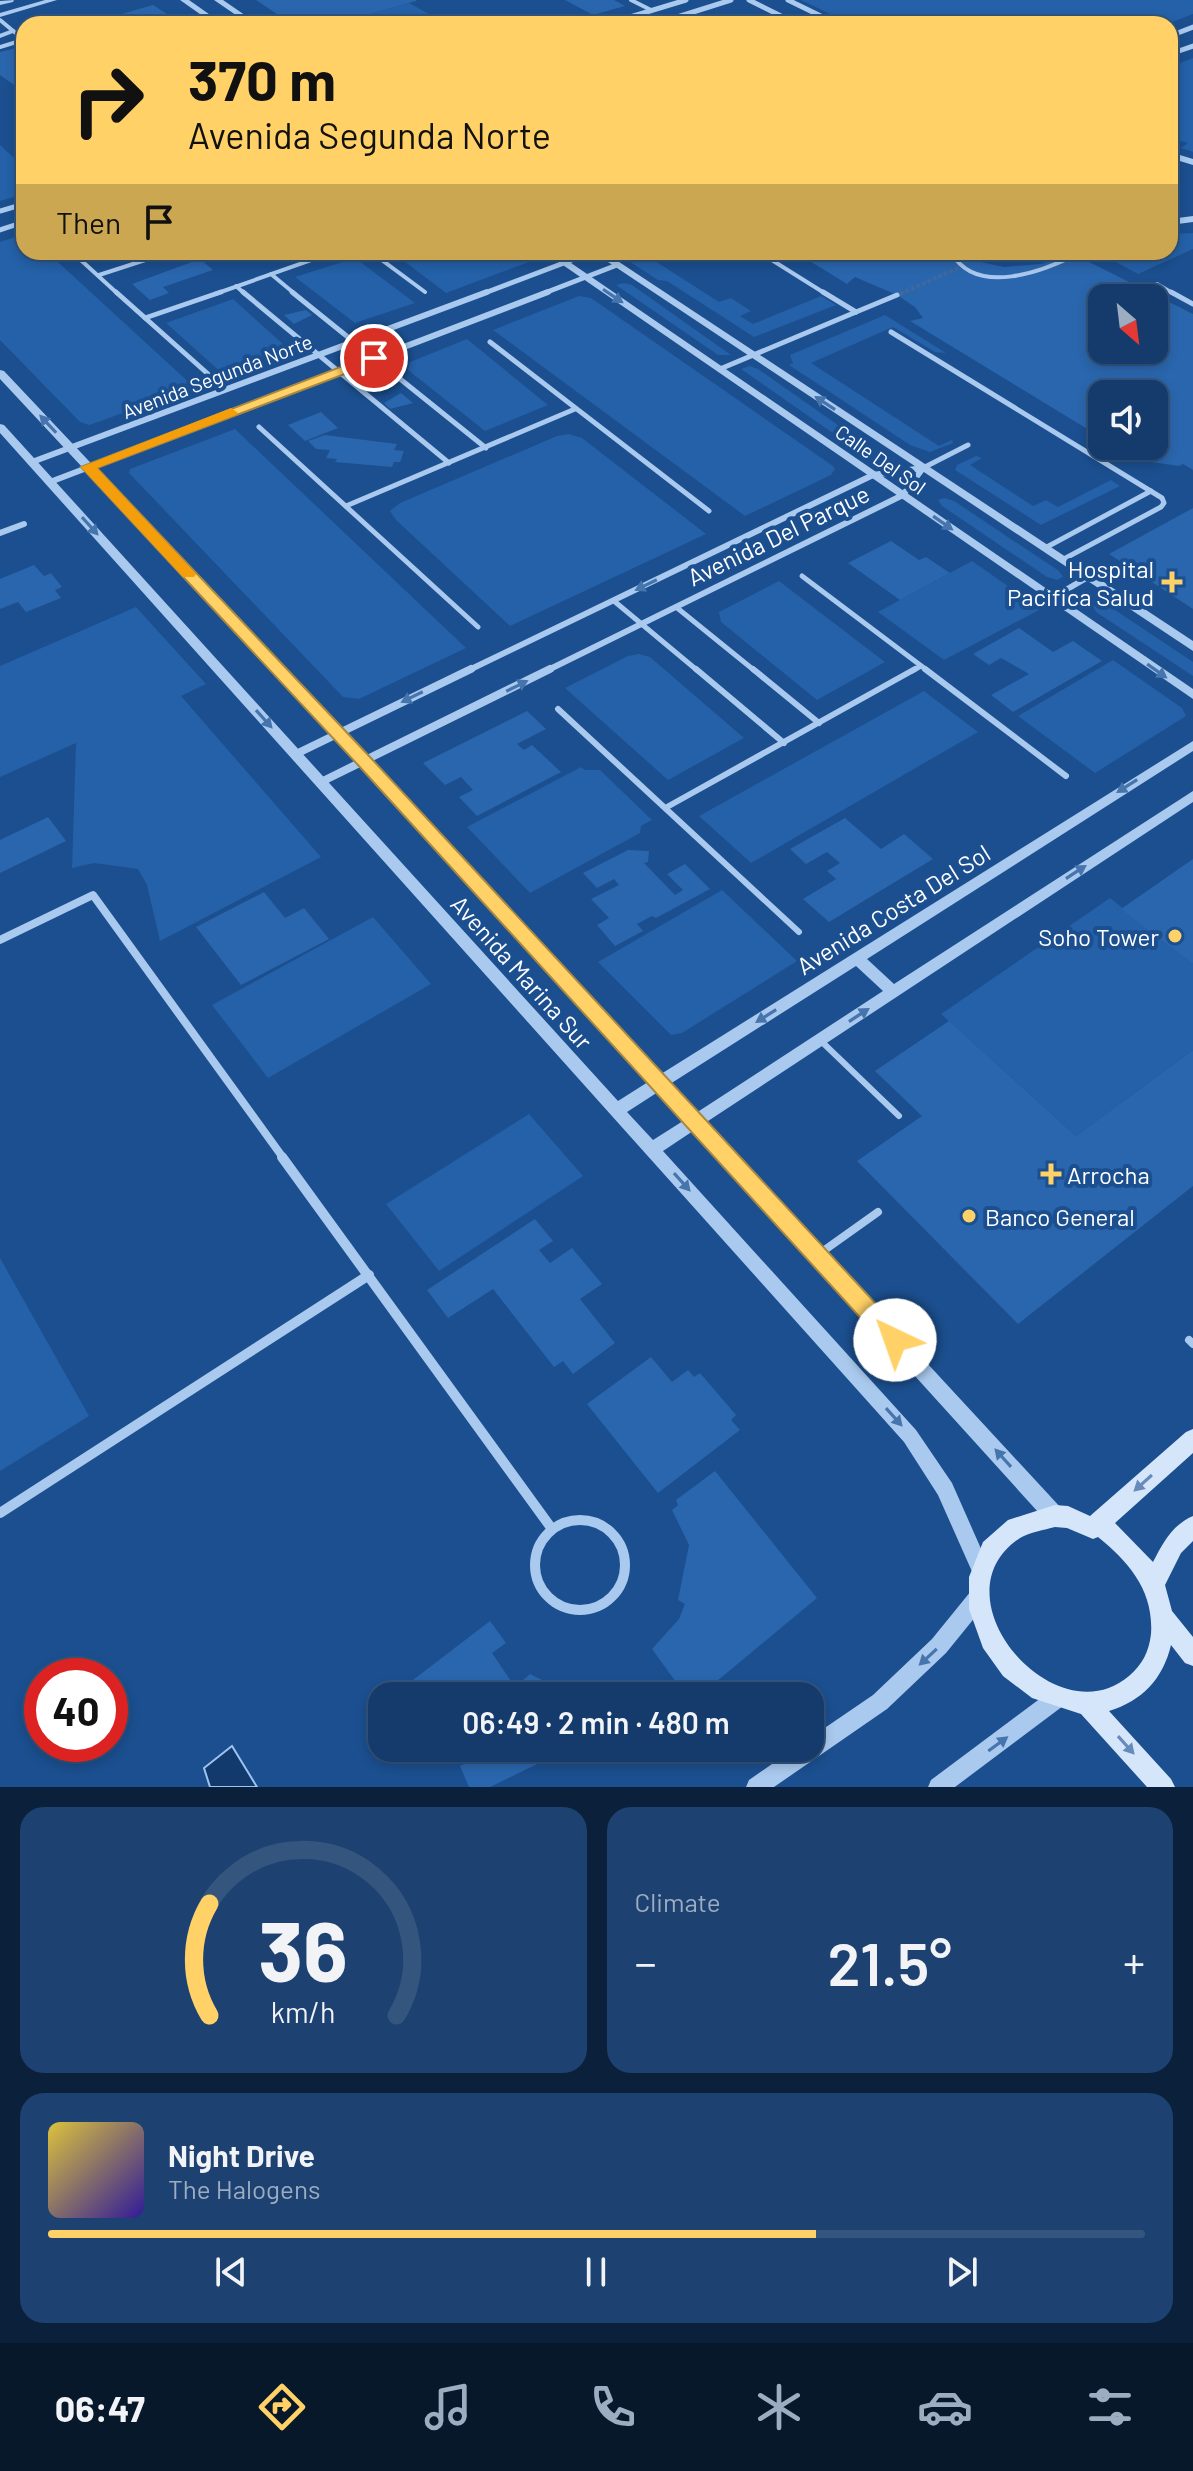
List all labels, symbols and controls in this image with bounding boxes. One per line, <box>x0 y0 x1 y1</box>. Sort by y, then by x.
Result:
text: 370 m <box>188 45 336 112</box>
icon: right <box>56 48 160 152</box>
text: Avenida Segunda Norte <box>188 113 551 156</box>
icon: arrive <box>137 200 181 244</box>
text: Then <box>56 204 121 240</box>
north arrow <box>1088 284 1168 364</box>
map controls <box>1088 284 1168 460</box>
one-way arrow <box>603 288 624 303</box>
pin <box>340 324 408 392</box>
street label: Avenida Segunda Norte <box>119 329 315 423</box>
icon: arrive <box>352 336 396 380</box>
button: sound <box>1088 380 1168 460</box>
one-way arrow <box>814 395 835 410</box>
one-way arrow <box>39 414 57 433</box>
street label: Calle Del Sol <box>831 419 931 499</box>
street label: Avenida Del Parque <box>682 478 874 592</box>
one-way arrow <box>932 515 953 530</box>
one-way arrow <box>80 517 98 536</box>
place label: Hospital Pacifica Salud <box>1007 554 1154 611</box>
marker: Hospital Pacifica Salud <box>1161 571 1183 593</box>
one-way arrow <box>635 578 658 592</box>
one-way arrow <box>1147 663 1168 678</box>
one-way arrow <box>505 679 528 693</box>
one-way arrow <box>400 691 423 704</box>
one-way arrow <box>255 709 273 728</box>
one-way arrow <box>1116 779 1138 793</box>
street label: Avenida Costa Del Sol <box>791 838 995 980</box>
one-way arrow <box>1066 865 1087 880</box>
street label: Avenida Marina Sur <box>445 889 599 1055</box>
place label: Soho Tower <box>1038 922 1159 951</box>
marker: Soho Tower <box>1166 927 1184 945</box>
one-way arrow <box>755 1008 777 1022</box>
one-way arrow <box>848 1008 870 1023</box>
place label: Arrocha <box>1067 1160 1150 1189</box>
marker: Arrocha <box>1042 1165 1060 1183</box>
one-way arrow <box>673 1173 691 1192</box>
place label: Banco General <box>985 1202 1135 1231</box>
marker: Banco General <box>960 1207 978 1225</box>
position arrow <box>853 1298 937 1382</box>
one-way arrow <box>884 1408 902 1427</box>
one-way arrow <box>994 1449 1012 1468</box>
one-way arrow <box>1134 1474 1153 1492</box>
one-way arrow <box>918 1648 937 1666</box>
speed limit sign: 40 <box>24 1658 128 1762</box>
text: 06:49 · 2 min · 480 m <box>462 1704 730 1740</box>
one-way arrow <box>1117 1734 1134 1754</box>
one-way arrow <box>987 1736 1008 1752</box>
text: Climate <box>635 1886 721 1917</box>
text: 36 <box>258 1899 348 1999</box>
text: 21.5° <box>827 1926 952 1998</box>
text: − <box>635 1935 657 1988</box>
text: + <box>1123 1935 1145 1988</box>
text: km/h <box>271 1994 336 2029</box>
text: Night Drive <box>168 2137 315 2173</box>
text: The Halogens <box>168 2173 320 2204</box>
icon: previous <box>209 2250 253 2294</box>
icon: pause <box>574 2250 618 2294</box>
icon: next <box>940 2250 984 2294</box>
icon: directions <box>254 2379 310 2435</box>
icon: music <box>420 2379 476 2435</box>
icon: phone <box>585 2379 641 2435</box>
icon: climate <box>751 2379 807 2435</box>
icon: car <box>917 2379 973 2435</box>
icon: filters <box>1082 2379 1138 2435</box>
text: 06:47 <box>55 2386 145 2429</box>

